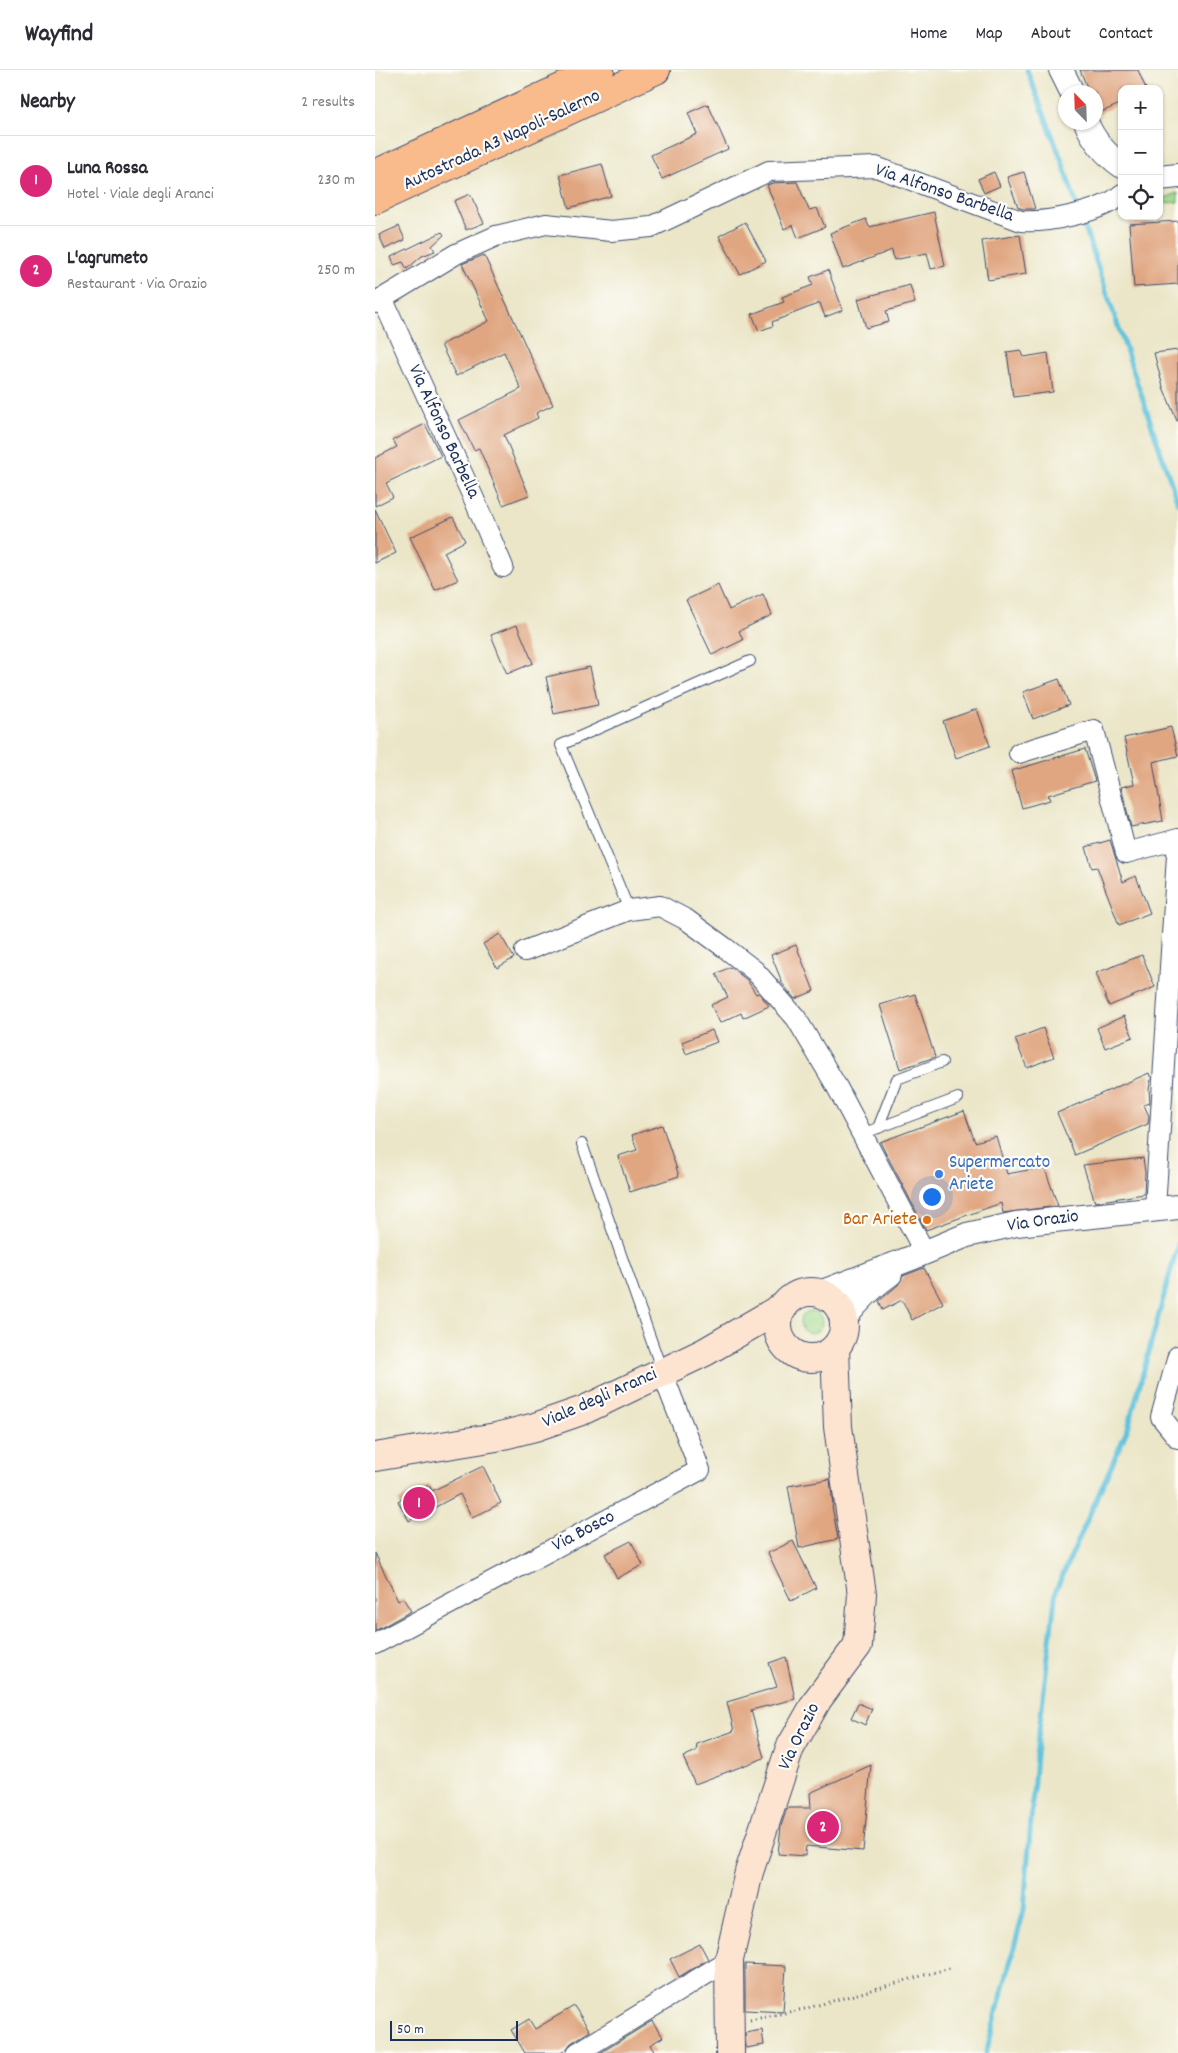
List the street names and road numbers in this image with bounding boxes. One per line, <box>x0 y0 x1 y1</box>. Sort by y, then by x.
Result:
street label: Autostrada A3 Napoli-Salerno <box>399 83 605 199</box>
street label: Via Alfonso Barbella <box>871 158 1018 231</box>
street label: Via Alfonso Barbella <box>400 361 486 504</box>
street label: Via Orazio <box>1006 1204 1080 1240</box>
street label: Viale degli Aranci <box>538 1361 662 1436</box>
street label: Via Bosco <box>548 1504 620 1560</box>
street label: Via Orazio <box>772 1699 828 1775</box>

